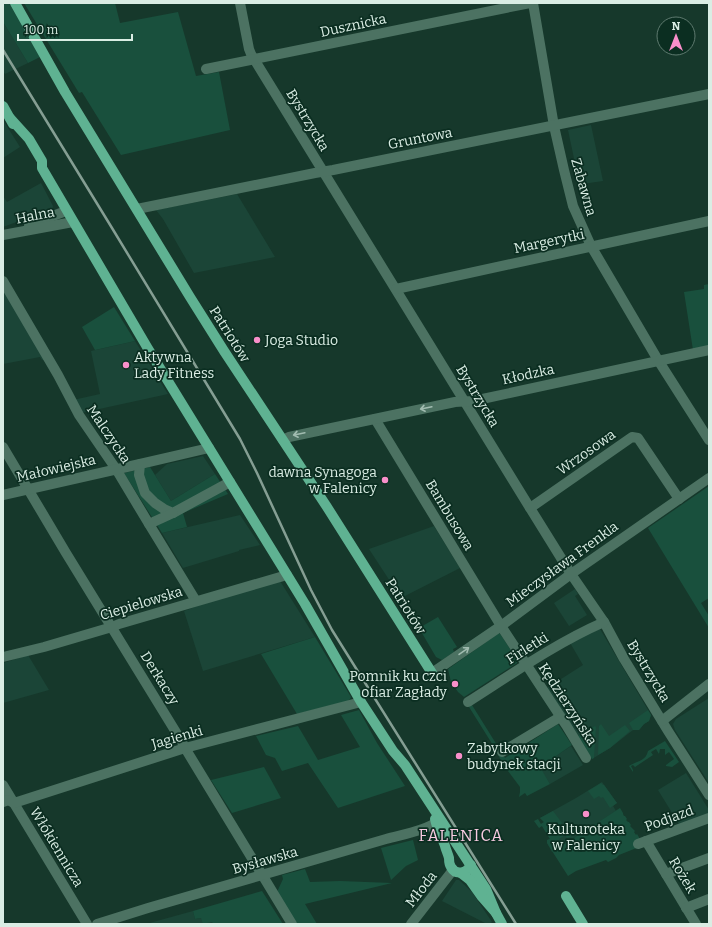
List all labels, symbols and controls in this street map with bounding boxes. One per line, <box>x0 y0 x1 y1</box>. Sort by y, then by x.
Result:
street label: Dusznicka <box>318 10 388 41</box>
scale bar <box>18 16 132 42</box>
north arrow <box>656 16 696 56</box>
text: N <box>672 20 681 33</box>
text: 100 m <box>24 23 59 37</box>
street label: Bystrzycka <box>282 86 333 155</box>
street label: Gruntowa <box>386 124 454 153</box>
street label: Zabawna <box>567 156 600 218</box>
street label: Halna <box>14 203 56 228</box>
street label: Margerytki <box>512 226 586 257</box>
street label: Patriotów <box>206 303 254 366</box>
place label: Joga Studio <box>264 332 338 349</box>
marker: Joga Studio <box>252 335 262 345</box>
place label: Aktywna Lady Fitness <box>134 349 214 382</box>
marker: Aktywna Lady Fitness <box>121 360 131 370</box>
street label: Kłodzka <box>500 361 556 388</box>
street label: Bystrzycka <box>452 362 503 431</box>
street label: Malczycka <box>83 402 135 467</box>
one-way arrow <box>420 405 433 413</box>
street label: Wrzosowa <box>554 426 619 479</box>
one-way arrow <box>293 431 306 439</box>
street label: Małowiejska <box>15 451 98 486</box>
place label: dawna Synagoga w Falenicy <box>268 464 378 497</box>
marker: dawna Synagoga w Falenicy <box>380 475 390 485</box>
street label: Bambusowa <box>422 477 478 554</box>
street label: Mieczysława Frenkla <box>503 518 622 611</box>
street label: Patriotów <box>382 575 430 638</box>
street label: Ciepielowska <box>98 583 185 624</box>
street label: Firletki <box>503 629 551 668</box>
street label: Bystrzycka <box>623 637 674 706</box>
one-way arrow <box>459 647 470 655</box>
street label: Derkaczy <box>137 648 183 709</box>
street label: Kędzierzyńska <box>535 660 601 749</box>
place label: Pomnik ku czci ofiar Zagłady <box>349 668 448 701</box>
marker: Pomnik ku czci ofiar Zagłady <box>450 679 460 689</box>
street label: Jagienki <box>149 722 205 753</box>
place label: Zabytkowy budynek stacji <box>467 740 561 773</box>
marker: Zabytkowy budynek stacji <box>454 751 464 761</box>
street label: Podjazd <box>642 802 696 835</box>
street label: Włókiennicza <box>26 804 87 891</box>
marker: Kulturoteka w Falenicy <box>581 809 591 819</box>
place label: Kulturoteka w Falenicy <box>547 821 625 854</box>
district label: FALENICA <box>419 826 503 845</box>
street label: Bysławska <box>230 843 300 878</box>
street label: Rożek <box>665 854 700 897</box>
street label: Młoda <box>402 868 441 911</box>

